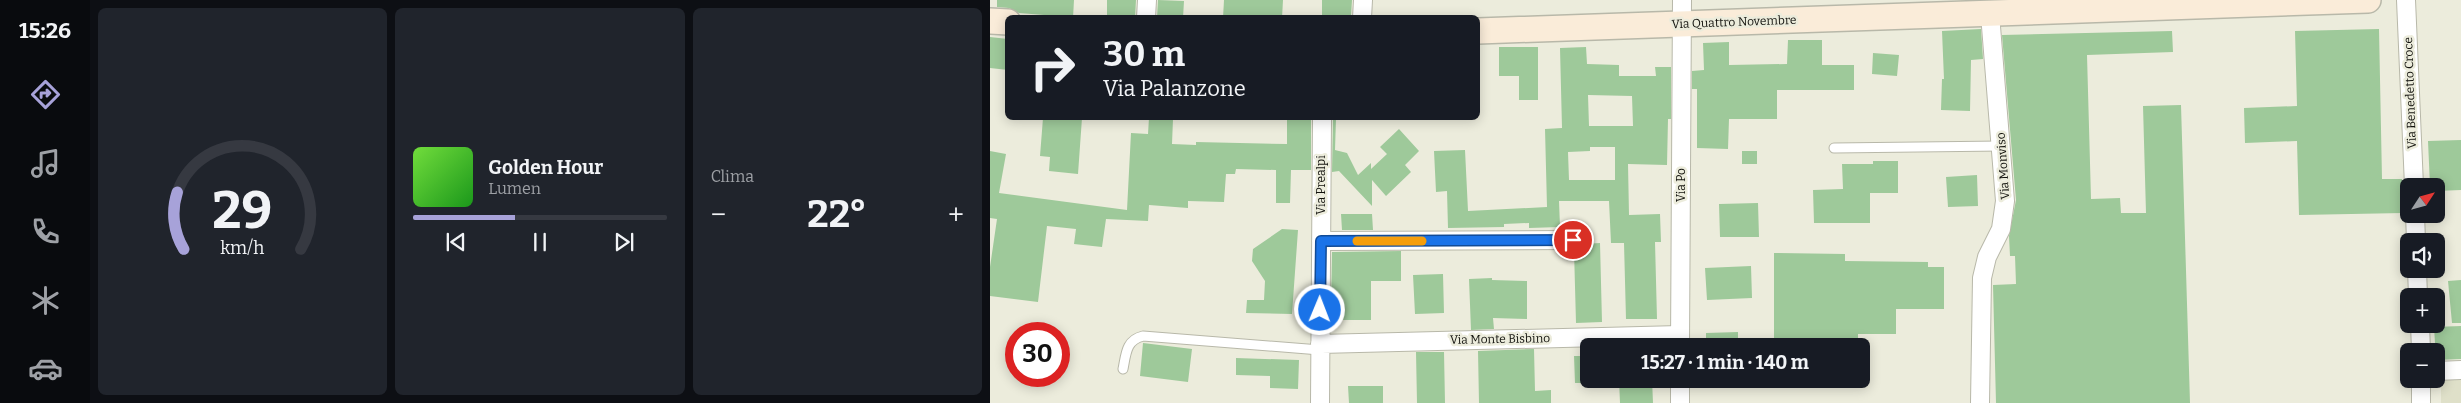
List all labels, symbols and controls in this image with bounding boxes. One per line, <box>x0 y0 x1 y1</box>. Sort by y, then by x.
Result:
street label: Via Quattro Novembre <box>1671 13 1797 31</box>
text: 15:26 <box>19 17 71 44</box>
text: 30 m <box>1103 33 1185 75</box>
icon: right <box>1020 35 1085 100</box>
street label: Via Benedetto Croce <box>2401 37 2419 149</box>
text: Via Palanzone <box>1103 75 1246 102</box>
icon: directions <box>28 77 63 112</box>
street label: Via Monviso <box>1994 132 2012 200</box>
icon: music <box>28 146 63 181</box>
street label: Via Prealpi <box>1314 155 1328 215</box>
text: Golden Hour <box>488 156 603 179</box>
text: Clima <box>711 167 754 186</box>
street label: Via Po <box>1674 168 1688 202</box>
north arrow <box>2400 178 2445 222</box>
map controls <box>2400 178 2445 388</box>
text: 29 <box>213 179 273 242</box>
text: Lumen <box>488 179 541 198</box>
text: 22° <box>807 191 867 237</box>
text: − <box>711 198 726 231</box>
text: + <box>948 198 964 231</box>
icon: phone <box>28 214 63 249</box>
pin <box>1552 219 1594 261</box>
icon: arrive <box>1559 226 1587 254</box>
icon: previous <box>442 228 470 256</box>
icon: pause <box>526 228 554 256</box>
icon: next <box>610 228 638 256</box>
button: sound <box>2400 233 2445 278</box>
text: km/h <box>221 237 265 259</box>
icon: climate <box>28 283 63 318</box>
position arrow <box>1293 283 1345 335</box>
button: + <box>2400 288 2445 333</box>
speed limit sign: 30 <box>1005 322 1070 387</box>
street label: Via Monte Bisbino <box>1450 331 1550 347</box>
button: − <box>2400 343 2445 388</box>
icon: car <box>28 351 63 386</box>
text: 15:27 · 1 min · 140 m <box>1641 351 1809 374</box>

